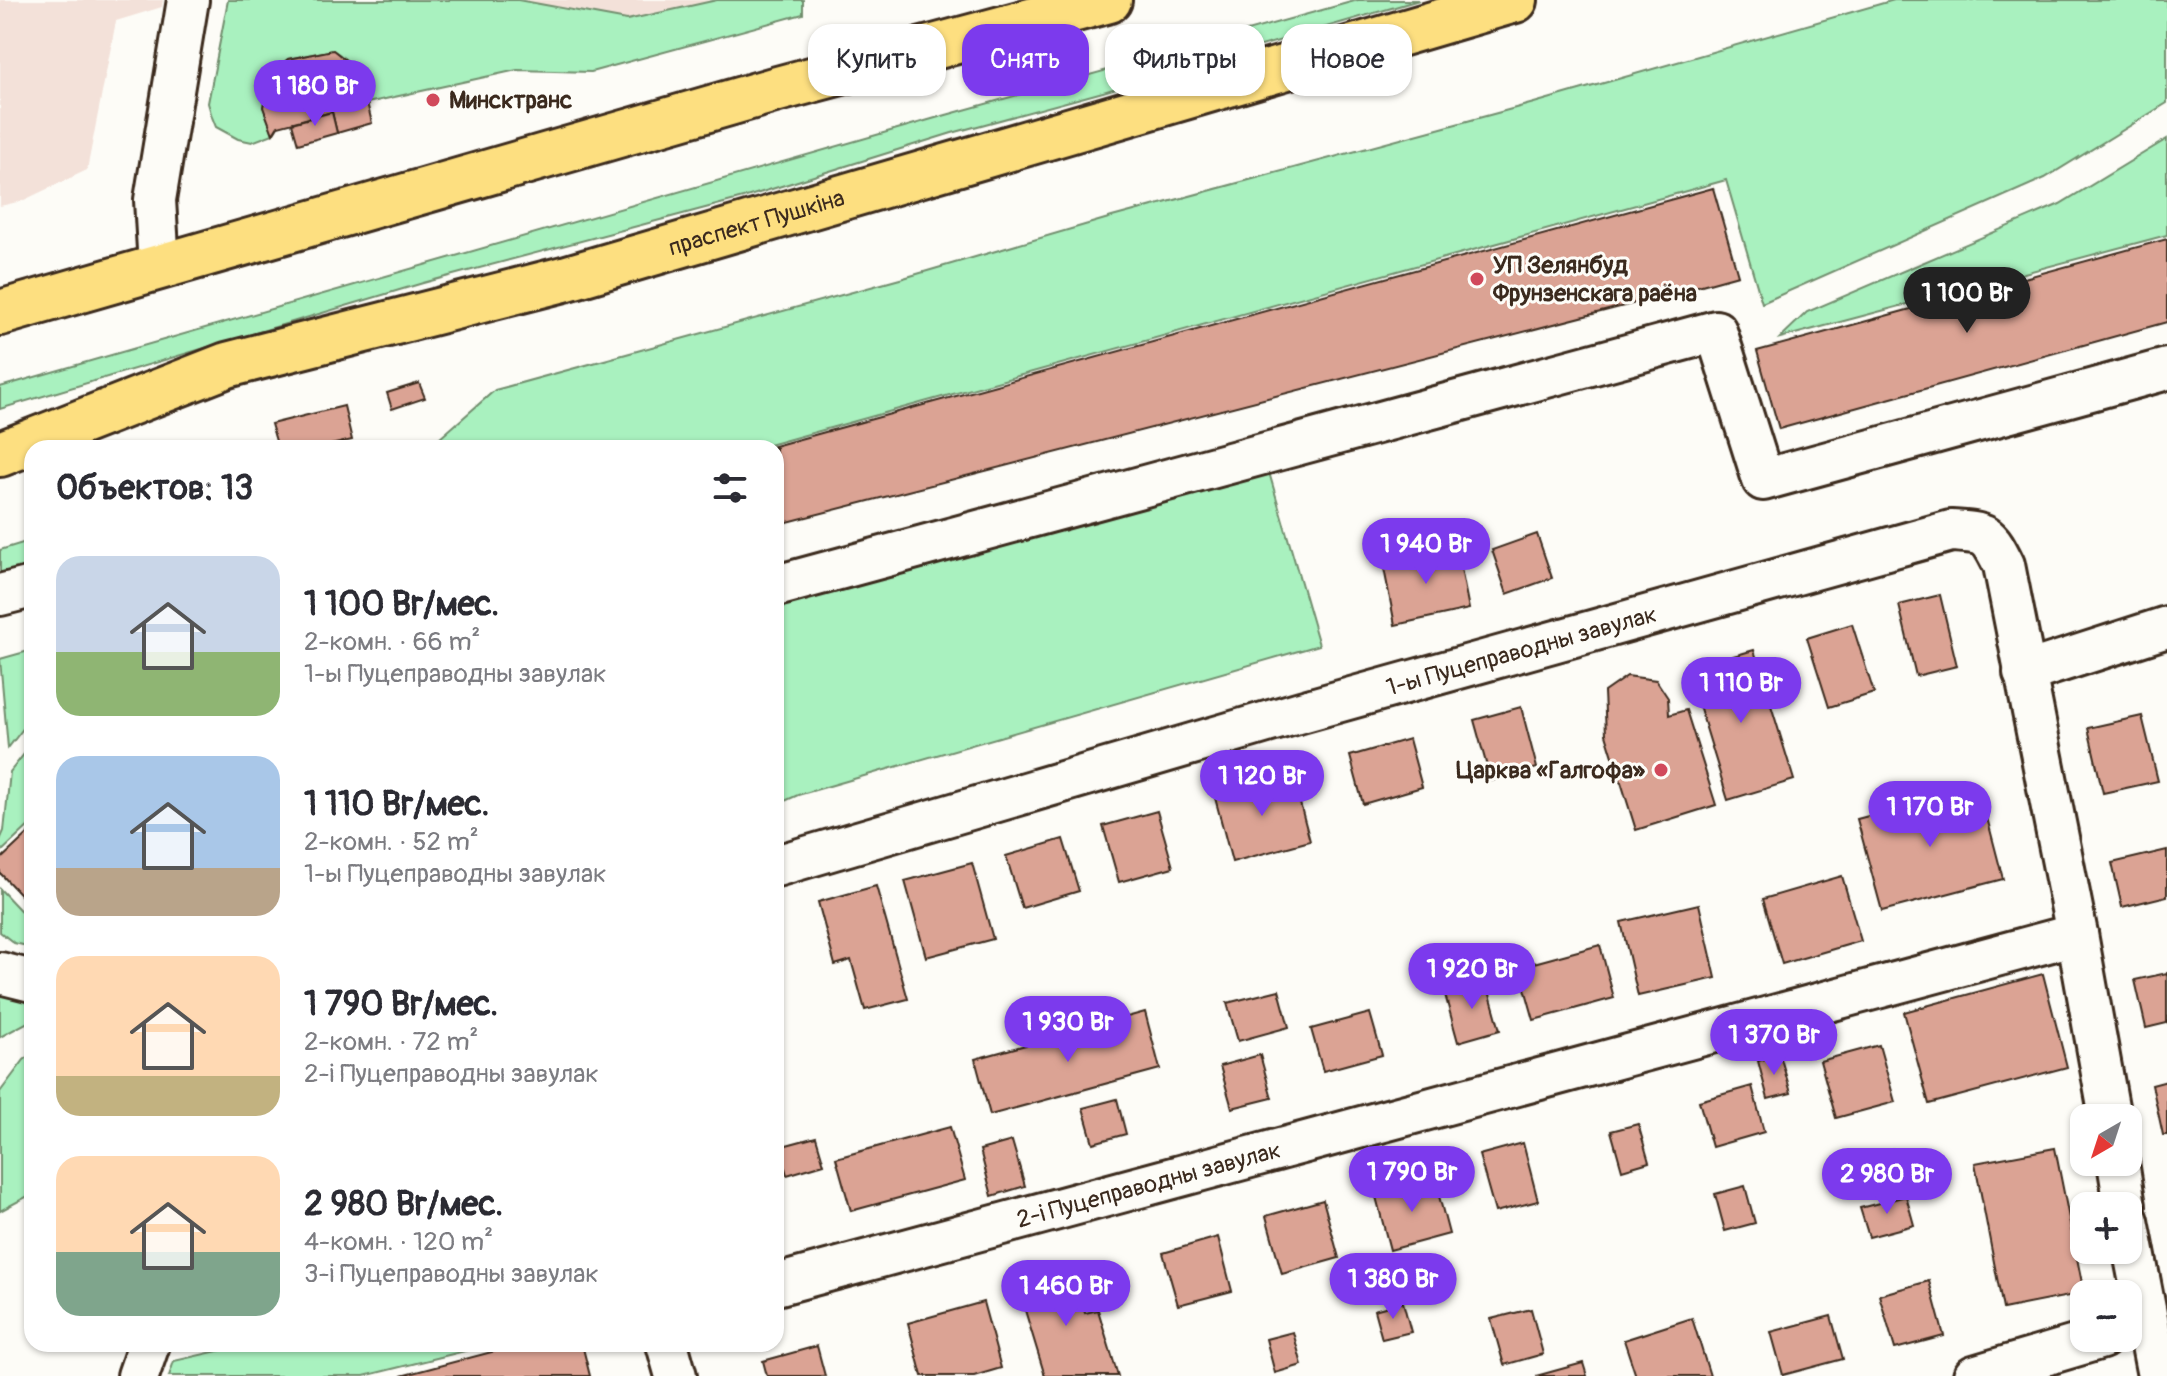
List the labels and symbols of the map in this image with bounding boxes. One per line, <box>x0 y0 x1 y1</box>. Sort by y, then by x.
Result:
pin: 1 180 Br <box>232 60 398 128</box>
place label: Минсктранс <box>449 86 572 115</box>
marker: Минсктранс <box>424 91 442 109</box>
street label: праспект Пушкіна <box>665 184 848 263</box>
place label: УП Зелянбуд Фрунзенскага раёна <box>1492 251 1697 308</box>
pin: 1 100 Br <box>1884 267 2050 335</box>
marker: УП Зелянбуд Фрунзенскага раёна <box>1468 270 1486 288</box>
pin: 1 940 Br <box>1343 518 1509 586</box>
street label: 1-ы Пуцеправодны завулак <box>1383 600 1660 703</box>
pin: 1 110 Br <box>1658 657 1824 725</box>
pin: 1 120 Br <box>1179 750 1345 818</box>
place label: Царква «Галгофа» <box>1456 756 1646 785</box>
marker: Царква «Галгофа» <box>1652 761 1670 779</box>
pin: 1 170 Br <box>1847 781 2013 849</box>
pin: 1 920 Br <box>1389 943 1555 1011</box>
pin: 1 930 Br <box>985 996 1151 1064</box>
pin: 1 370 Br <box>1691 1009 1857 1077</box>
north arrow <box>2070 1104 2142 1176</box>
street label: 2-і Пуцеправодны завулак <box>1014 1135 1284 1234</box>
pin: 1 790 Br <box>1329 1146 1495 1214</box>
pin: 2 980 Br <box>1804 1148 1970 1216</box>
pin: 1 380 Br <box>1310 1253 1476 1321</box>
pin: 1 460 Br <box>983 1260 1149 1328</box>

